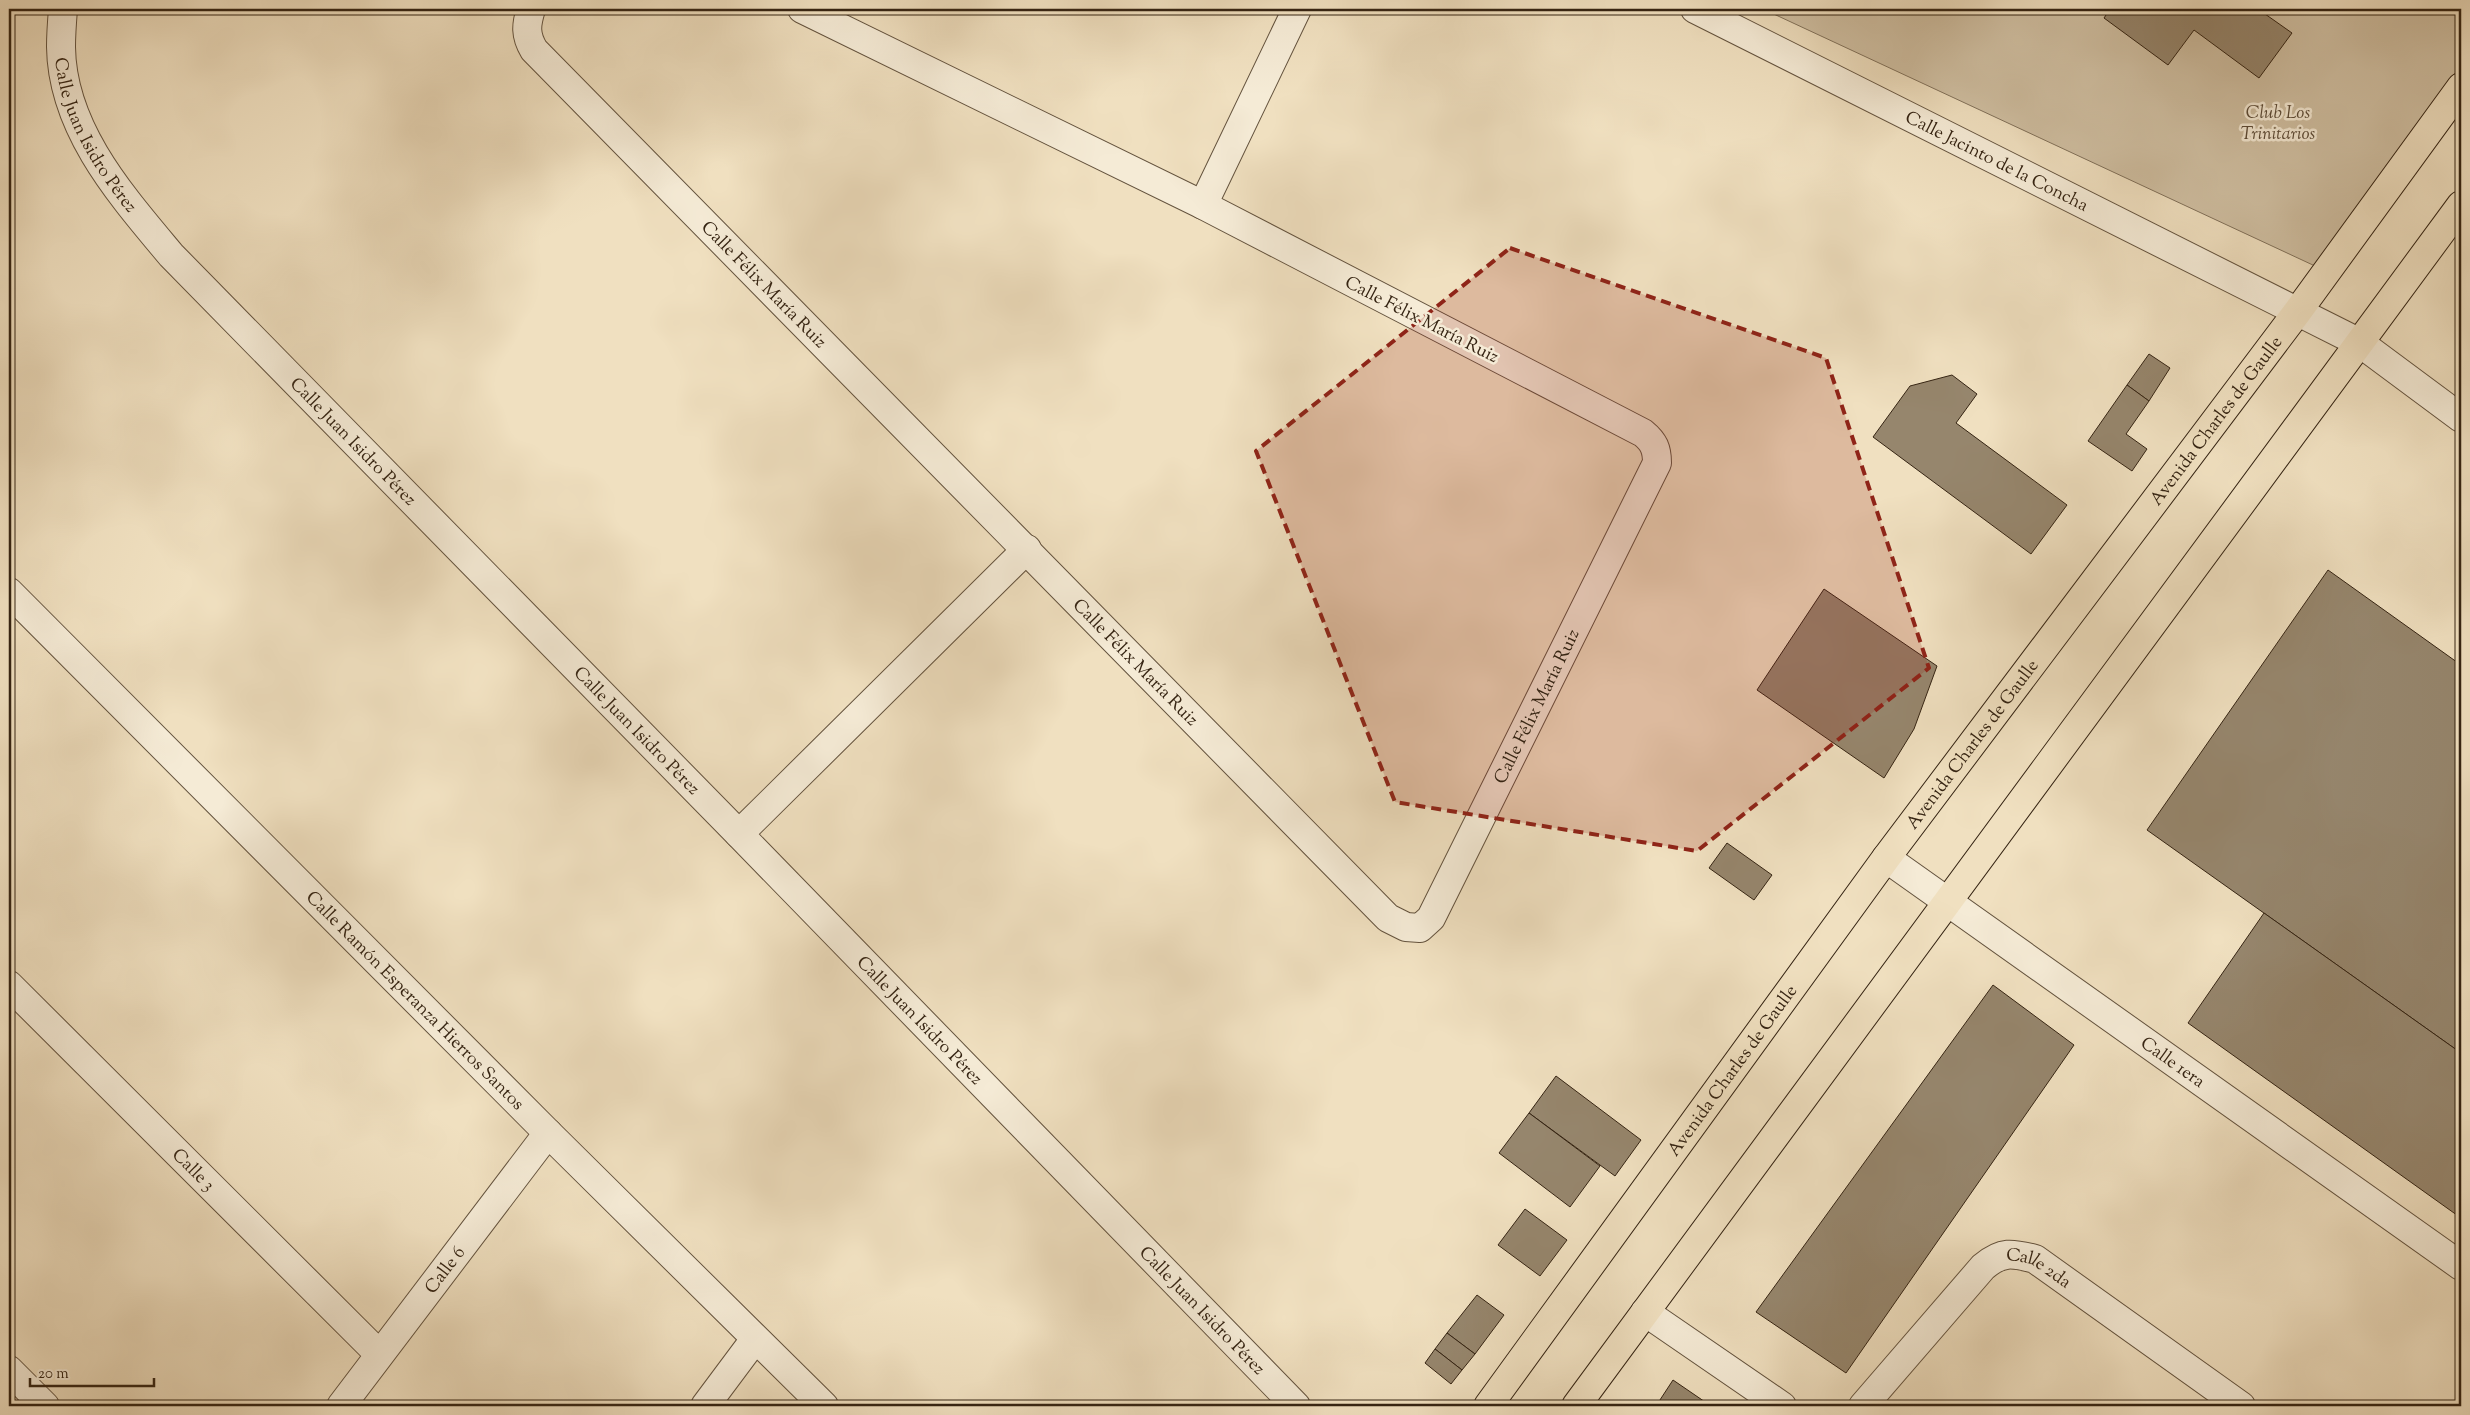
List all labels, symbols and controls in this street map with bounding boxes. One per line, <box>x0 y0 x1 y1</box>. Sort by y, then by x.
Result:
street label: Calle Juan Isidro Pérez <box>46 56 142 219</box>
park label: Club Los Trinitarios <box>2241 101 2315 148</box>
street label: Calle Jacinto de la Concha <box>1900 105 2092 219</box>
street label: Calle Félix María Ruiz <box>694 216 832 355</box>
street label: Calle Félix María Ruiz <box>1340 271 1503 371</box>
street label: Avenida Charles de Gaulle <box>2145 331 2290 512</box>
street label: Calle Juan Isidro Pérez <box>283 372 422 513</box>
street label: Calle Félix María Ruiz <box>1066 594 1204 733</box>
street label: Calle Félix María Ruiz <box>1489 625 1588 789</box>
street label: Avenida Charles de Gaulle <box>1901 655 2046 836</box>
street label: Calle Juan Isidro Pérez <box>566 661 705 802</box>
street label: Calle Ramón Esperanza Hierros Santos <box>299 886 529 1117</box>
street label: Calle Juan Isidro Pérez <box>850 951 988 1092</box>
street label: Avenida Charles de Gaulle <box>1662 980 1805 1163</box>
street label: Calle 1era <box>2134 1031 2210 1095</box>
street label: Calle 3 <box>165 1143 220 1198</box>
street label: Calle Juan Isidro Pérez <box>1132 1241 1270 1382</box>
street label: Calle 6 <box>419 1242 473 1300</box>
street label: Calle 2da <box>2005 1243 2076 1296</box>
scale bar <box>30 1355 154 1387</box>
text: 20 m <box>38 1364 69 1385</box>

